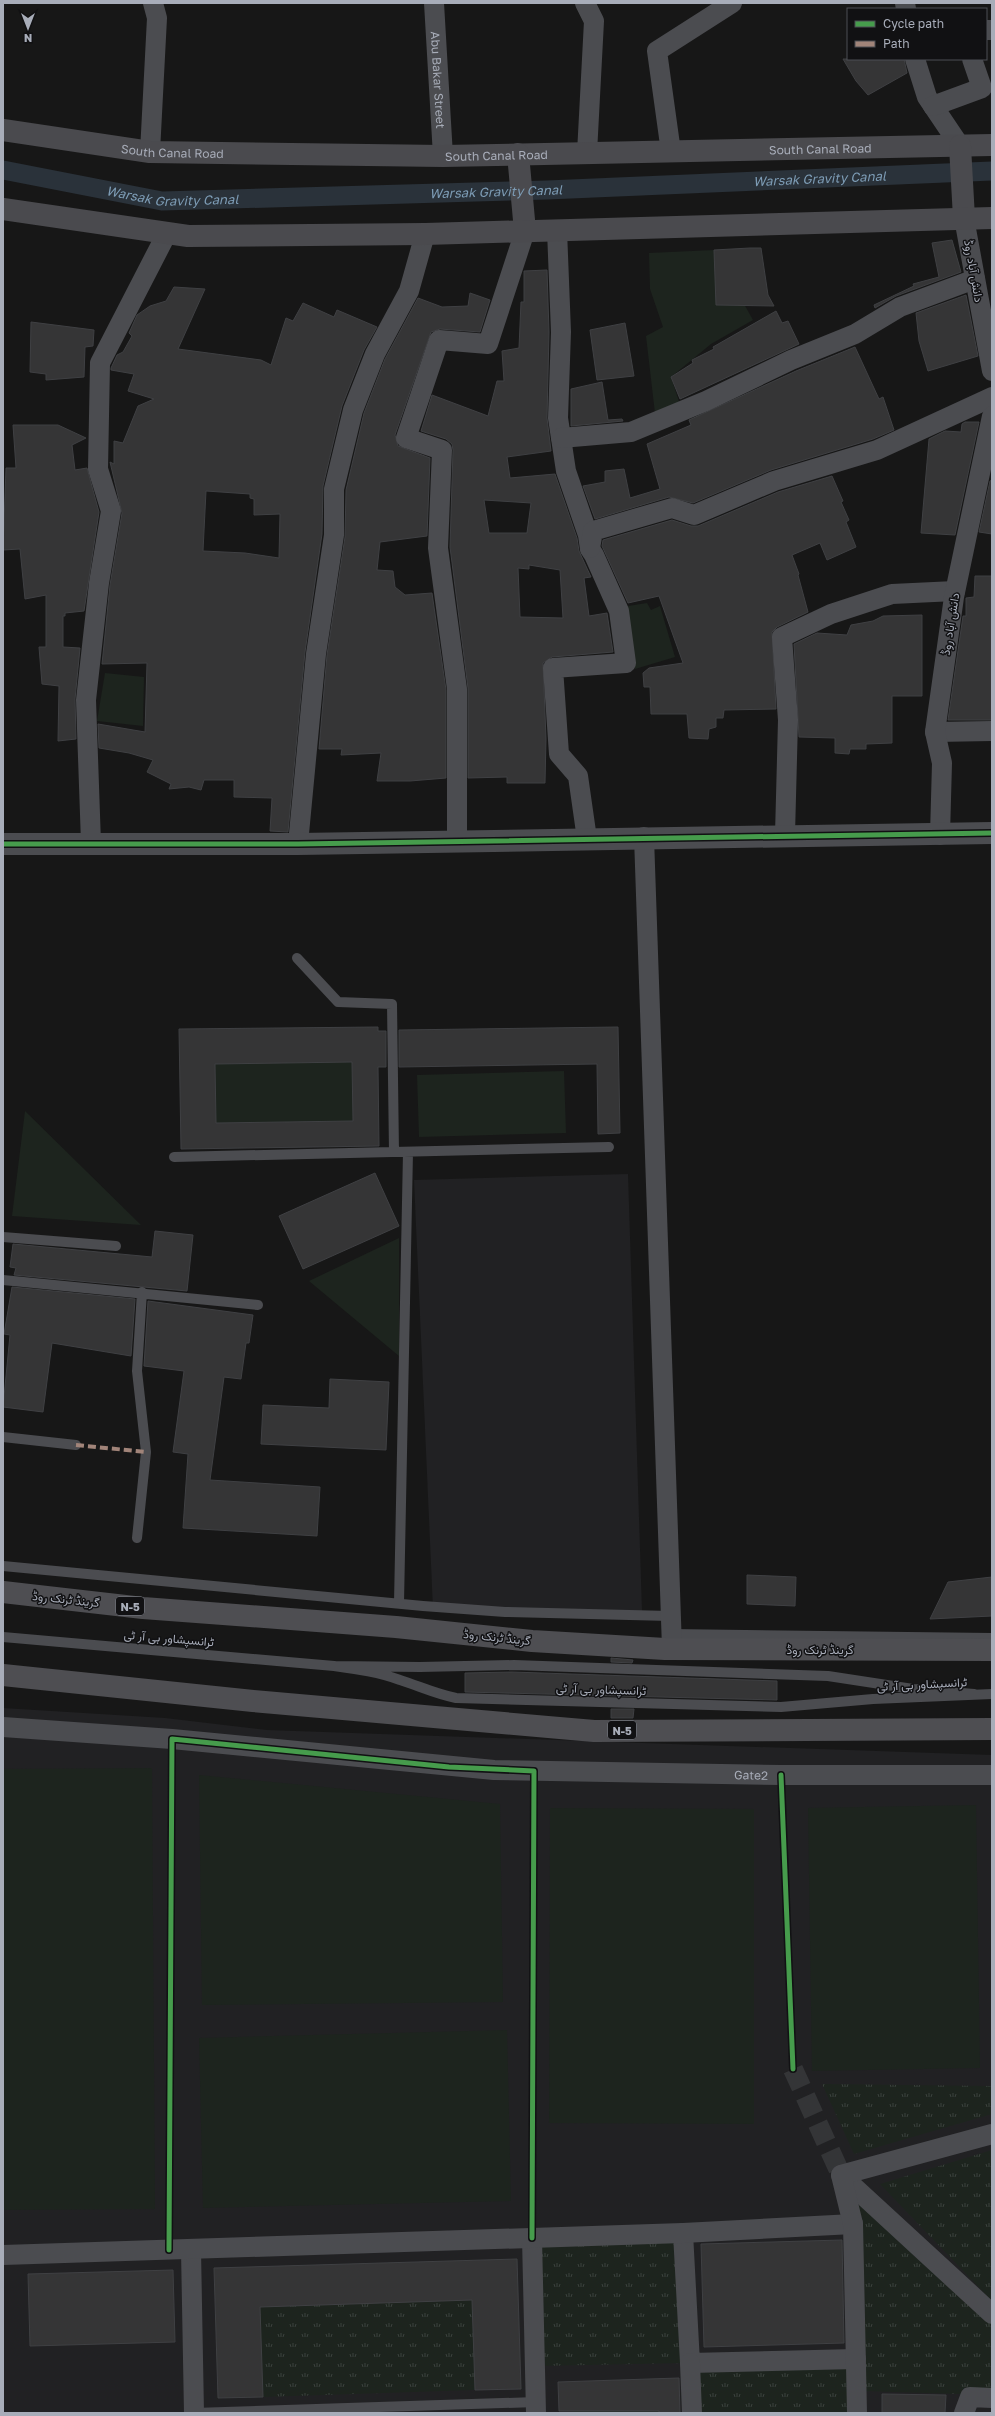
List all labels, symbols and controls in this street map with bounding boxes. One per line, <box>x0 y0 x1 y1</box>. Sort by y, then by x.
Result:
north arrow <box>8 8 48 48</box>
legend <box>847 8 987 60</box>
text: Cycle path <box>883 16 944 31</box>
street label: Abu Bakar Street <box>428 31 449 129</box>
text: N <box>24 32 32 45</box>
text: Path <box>883 36 910 51</box>
street label: South Canal Road <box>120 140 224 161</box>
street label: South Canal Road <box>769 140 872 157</box>
street label: South Canal Road <box>445 146 548 163</box>
water label: Warsak Gravity Canal <box>753 167 887 189</box>
water label: Warsak Gravity Canal <box>429 181 563 201</box>
water label: Warsak Gravity Canal <box>105 182 240 209</box>
street label: دانش آباد روڈ <box>960 239 987 304</box>
street label: دانش آباد روڈ <box>938 591 963 656</box>
street label: گرینڈ ٹرنک روڈ <box>32 1588 100 1611</box>
road number: N-5 <box>116 1597 144 1615</box>
street label: گرینڈ ٹرنک روڈ <box>463 1626 531 1649</box>
street label: ٹرانسپشاور بی آر ٹی <box>123 1627 215 1650</box>
street label: گرینڈ ٹرنک روڈ <box>786 1642 854 1658</box>
street label: ٹرانسپشاور بی آر ٹی <box>876 1674 968 1695</box>
street label: ٹرانسپشاور بی آر ٹی <box>556 1680 647 1699</box>
road number: N-5 <box>608 1721 636 1739</box>
street label: Gate2 <box>734 1767 768 1782</box>

